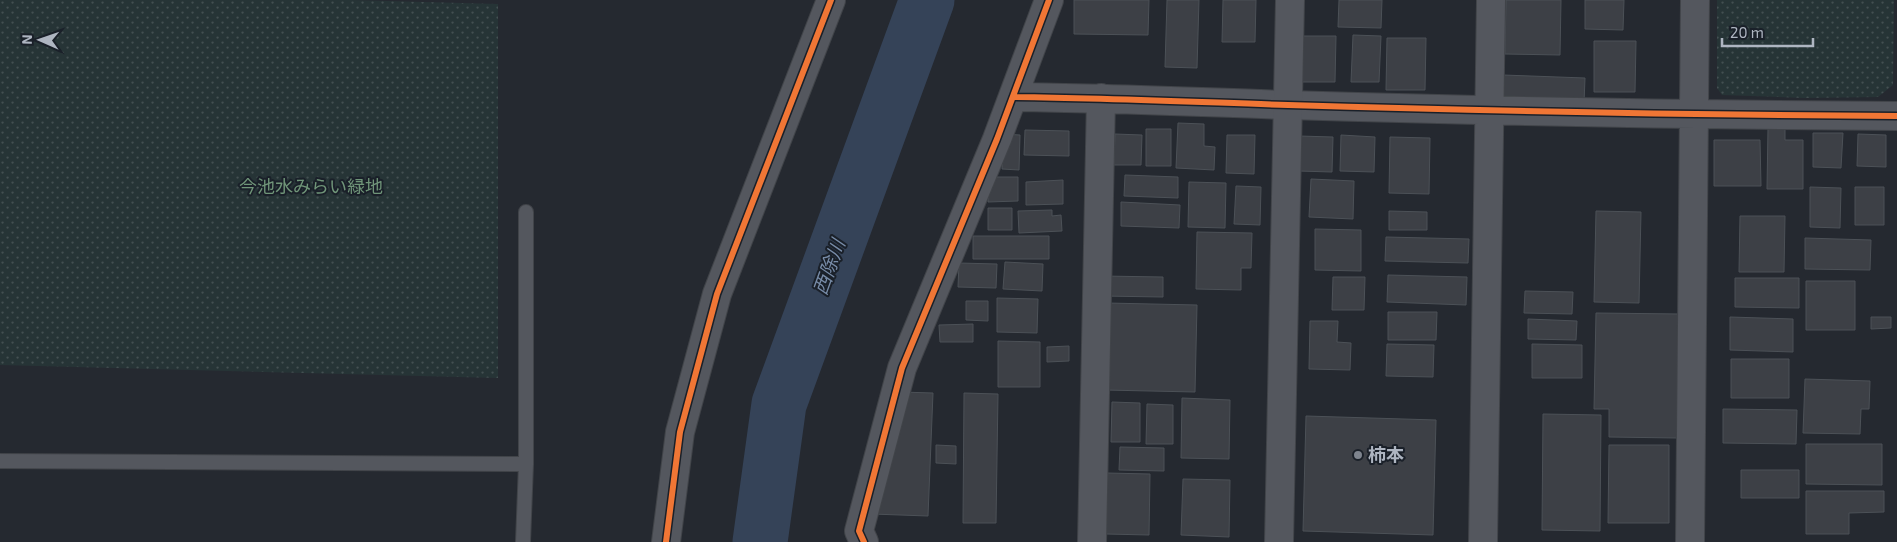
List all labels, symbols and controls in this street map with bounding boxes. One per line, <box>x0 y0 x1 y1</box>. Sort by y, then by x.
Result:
north arrow <box>15 15 65 65</box>
scale bar <box>1722 15 1813 47</box>
text: 20 m <box>1730 23 1764 41</box>
text: N <box>18 34 35 45</box>
park label: 今池水みらい緑地 <box>239 175 383 197</box>
water label: 西除川 <box>808 234 850 298</box>
place label: 柿本 <box>1368 443 1404 465</box>
marker: 柿本 <box>1352 449 1364 461</box>

